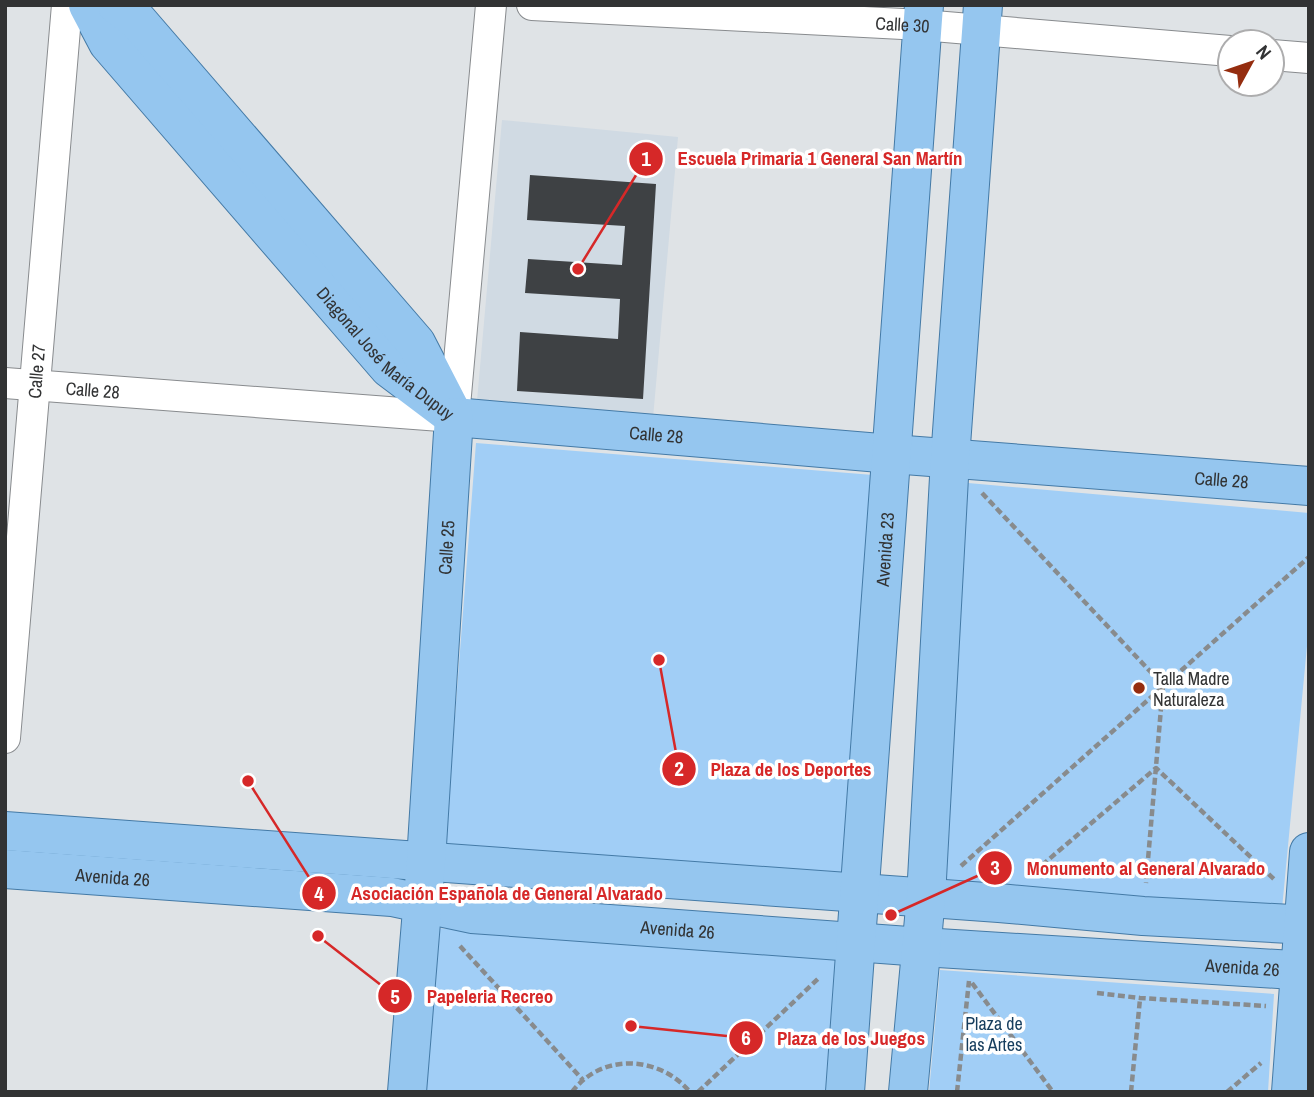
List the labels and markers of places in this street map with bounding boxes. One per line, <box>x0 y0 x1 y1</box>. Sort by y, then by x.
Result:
callout: Escuela Primaria 1 General San Martín <box>628 139 976 179</box>
place label: Talla Madre Naturaleza <box>1153 666 1230 712</box>
marker: Talla Madre Naturaleza <box>1131 680 1147 696</box>
callout: Plaza de los Deportes <box>662 749 886 789</box>
callout: Monumento al General Alvarado <box>977 848 1279 888</box>
callout: Asociación Española de General Alvarado <box>302 873 677 913</box>
callout: Papeleria Recreo <box>378 976 567 1016</box>
callout: Plaza de los Juegos <box>728 1018 939 1058</box>

